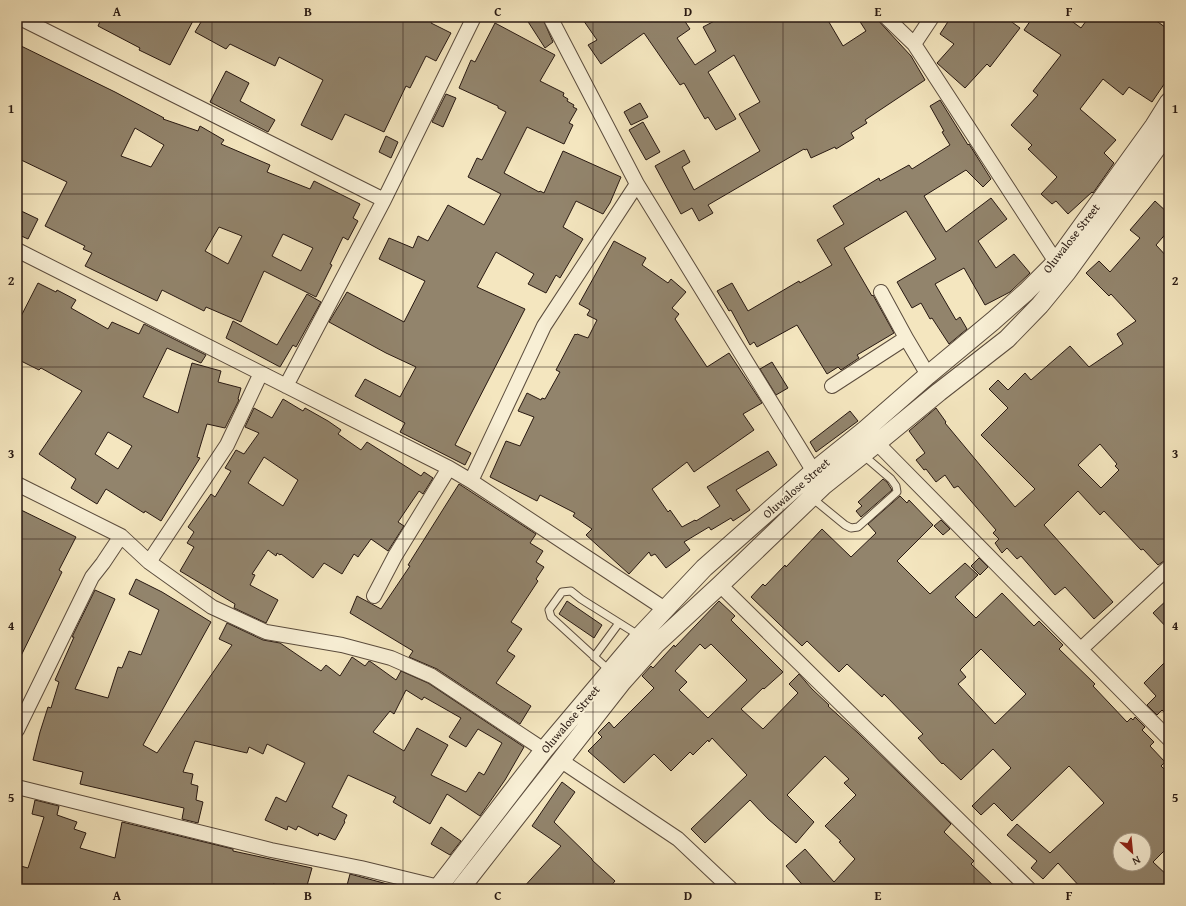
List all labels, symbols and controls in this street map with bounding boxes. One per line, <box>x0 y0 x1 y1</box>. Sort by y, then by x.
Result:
text: A <box>113 2 122 21</box>
text: B <box>304 2 312 21</box>
text: C <box>494 2 502 21</box>
text: D <box>684 2 692 21</box>
text: E <box>875 2 882 21</box>
text: F <box>1066 2 1073 21</box>
text: 1 <box>8 99 14 118</box>
text: 1 <box>1172 99 1178 118</box>
street label: Oluwalose Street <box>1038 199 1104 276</box>
text: 2 <box>8 271 15 290</box>
text: 2 <box>1172 271 1179 290</box>
text: 3 <box>8 444 14 463</box>
text: 3 <box>1172 444 1178 463</box>
street label: Oluwalose Street <box>759 454 834 522</box>
text: 4 <box>8 616 15 635</box>
text: 4 <box>1172 616 1179 635</box>
street label: Oluwalose Street <box>536 681 604 757</box>
text: 5 <box>8 788 15 807</box>
text: 5 <box>1172 788 1179 807</box>
north arrow <box>1112 832 1152 872</box>
text: N <box>1129 852 1143 870</box>
text: A <box>113 886 122 905</box>
text: B <box>304 886 312 905</box>
text: C <box>494 886 502 905</box>
text: D <box>684 886 692 905</box>
text: E <box>875 886 882 905</box>
text: F <box>1066 886 1073 905</box>

